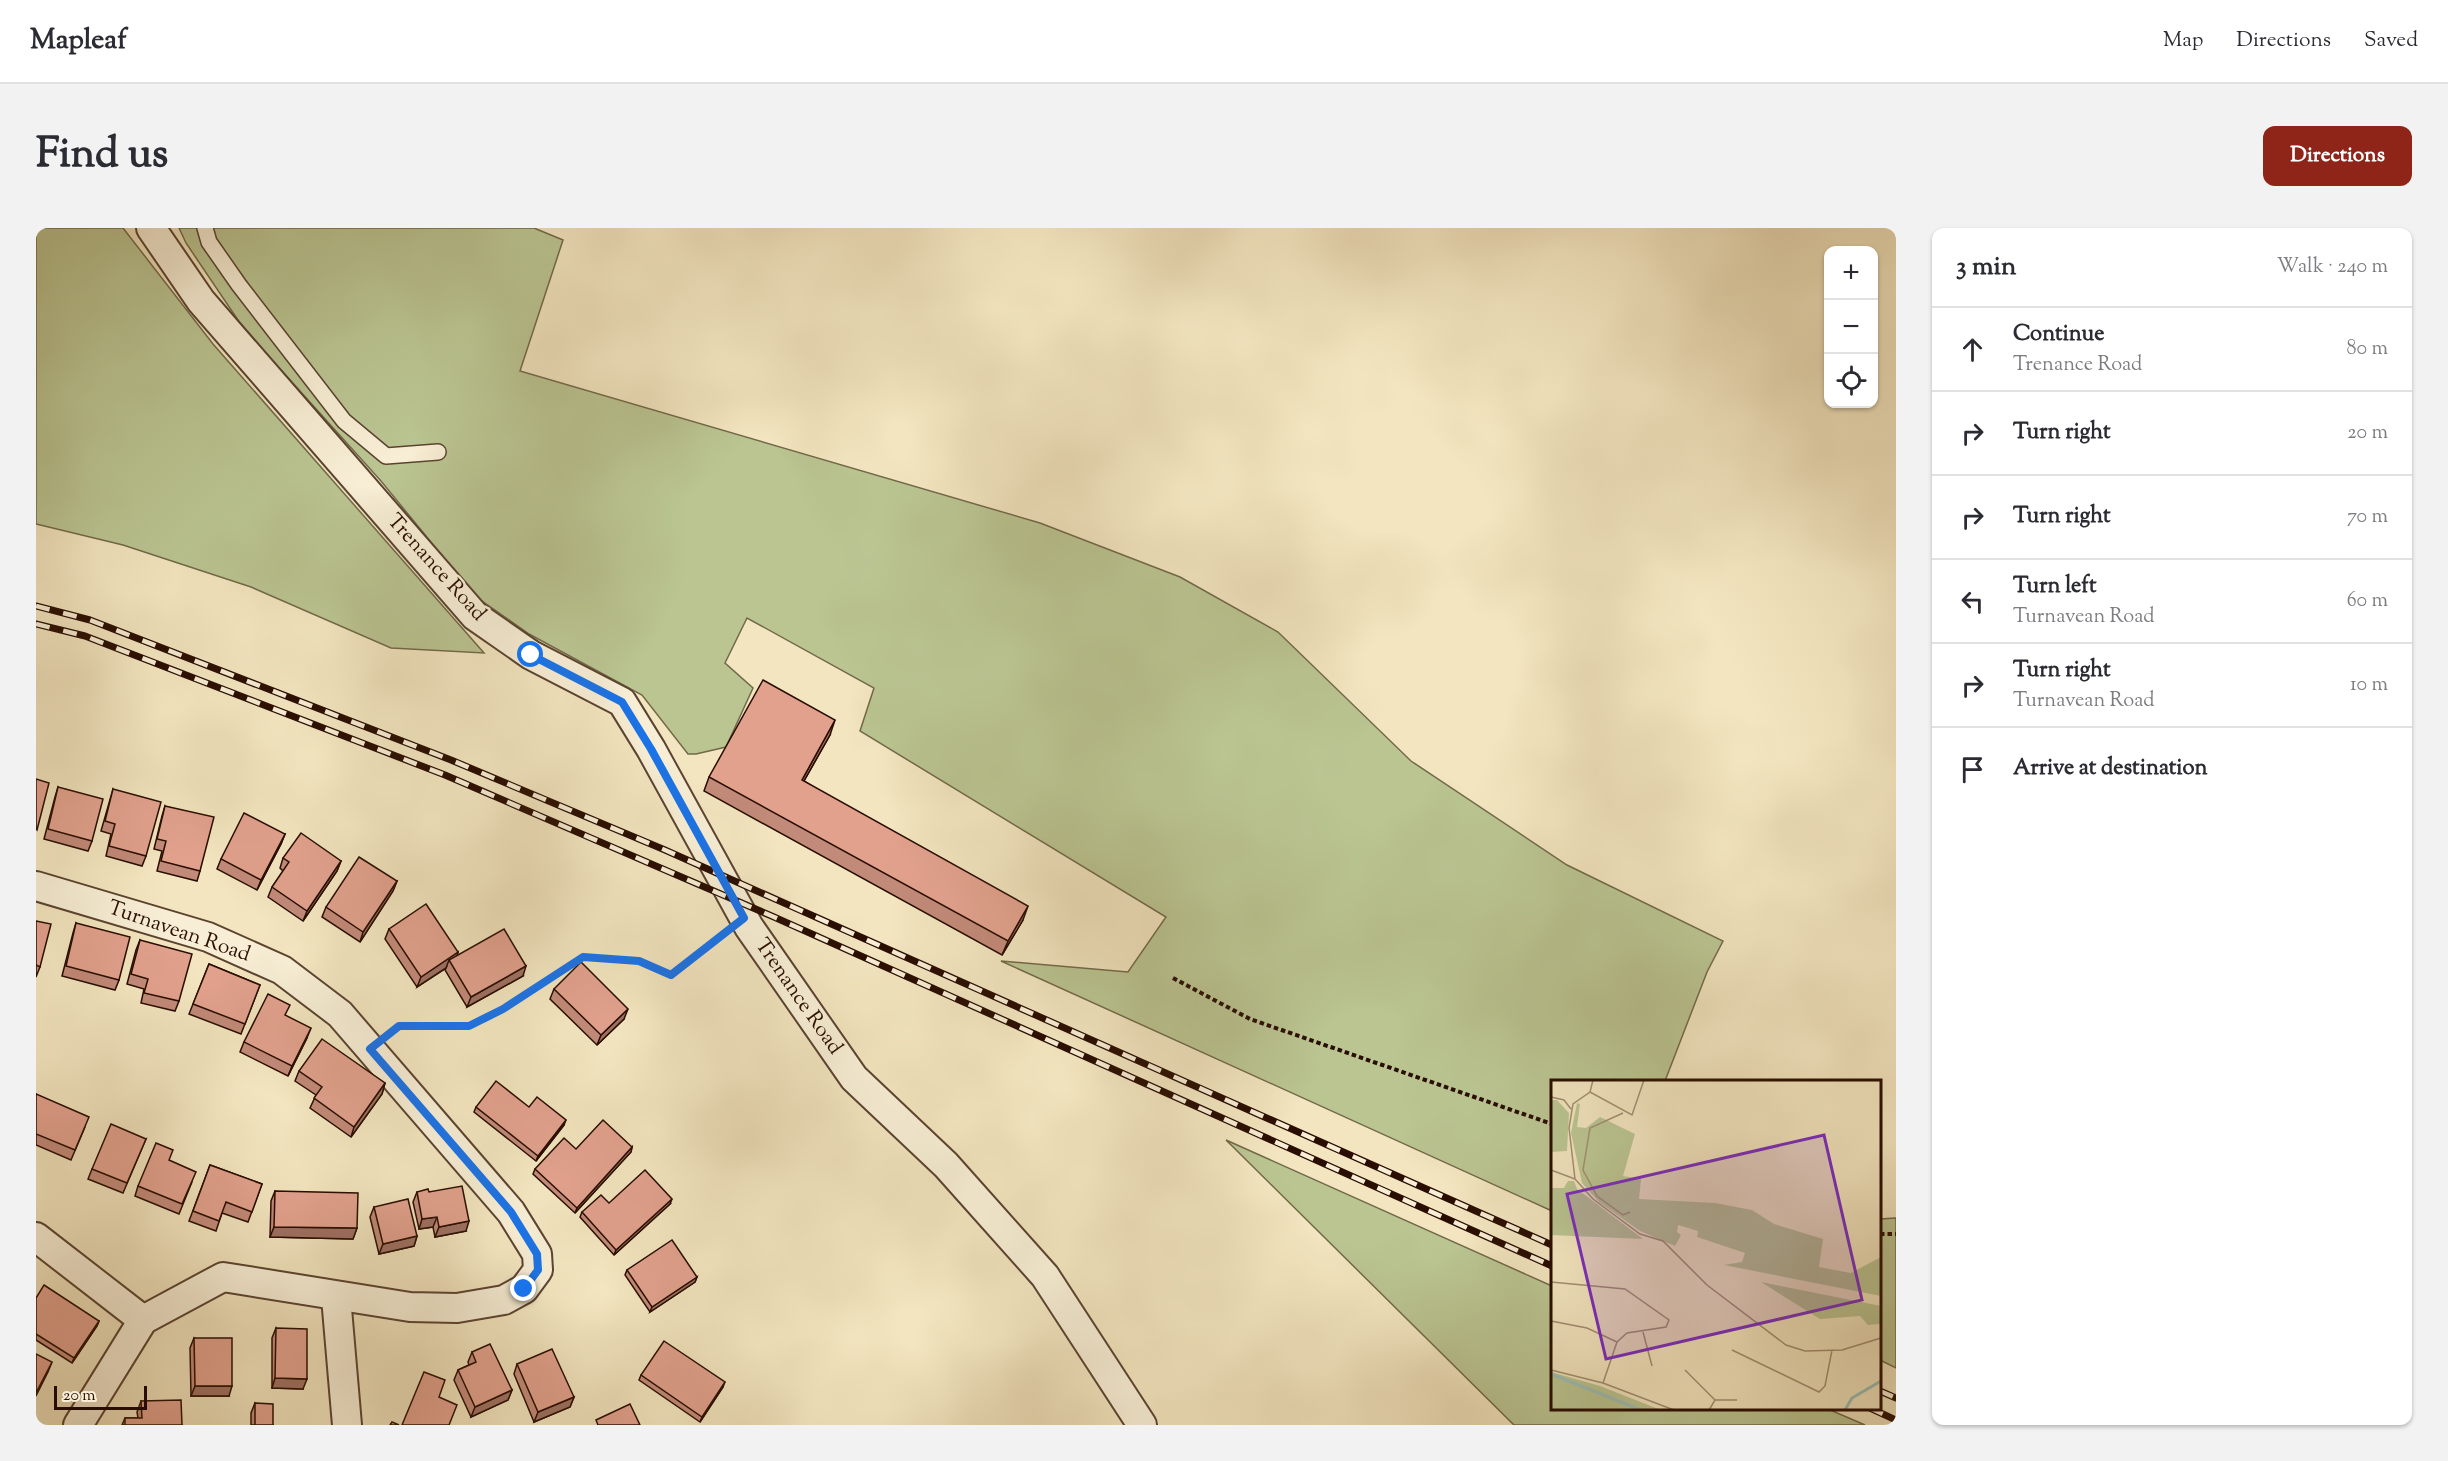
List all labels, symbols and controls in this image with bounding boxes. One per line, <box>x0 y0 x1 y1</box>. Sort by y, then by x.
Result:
text: Mapleaf <box>30 21 127 61</box>
text: Map <box>2163 26 2203 56</box>
text: Directions <box>2236 26 2331 56</box>
text: Saved <box>2364 26 2418 56</box>
text: Find us <box>36 126 168 186</box>
button: Directions <box>2263 126 2412 186</box>
map controls <box>1824 246 1878 408</box>
button: + <box>1824 246 1878 300</box>
text: 3 min <box>1956 249 2016 286</box>
text: Walk · 240 m <box>2277 253 2388 282</box>
button: − <box>1824 300 1878 354</box>
text: Continue <box>2013 319 2104 351</box>
icon: ahead <box>1956 333 1989 366</box>
text: 80 m <box>2347 335 2388 364</box>
text: Trenance Road <box>2013 351 2142 380</box>
button: locate <box>1824 354 1878 408</box>
icon: right <box>1956 417 1989 450</box>
text: Turn right <box>2013 417 2110 449</box>
text: 20 m <box>2347 419 2388 448</box>
icon: right <box>1956 501 1989 534</box>
text: Turn right <box>2013 501 2110 533</box>
text: 70 m <box>2347 503 2388 532</box>
street label: Trenance Road <box>379 507 493 629</box>
text: Turn left <box>2013 571 2096 603</box>
icon: left <box>1956 585 1989 618</box>
text: 60 m <box>2347 587 2388 616</box>
text: Turnavean Road <box>2013 603 2155 632</box>
route start <box>517 641 543 667</box>
text: Turn right <box>2013 655 2110 687</box>
icon: right <box>1956 669 1989 702</box>
text: 10 m <box>2350 671 2388 700</box>
text: Turnavean Road <box>2013 687 2155 716</box>
icon: arrive <box>1956 753 1989 786</box>
text: Arrive at destination <box>2013 753 2208 785</box>
street label: Turnavean Road <box>104 894 254 970</box>
street label: Trenance Road <box>747 933 849 1061</box>
inset map <box>1551 1080 1881 1410</box>
route end <box>510 1275 536 1301</box>
scale bar <box>54 1383 147 1410</box>
text: 20 m <box>63 1385 96 1408</box>

